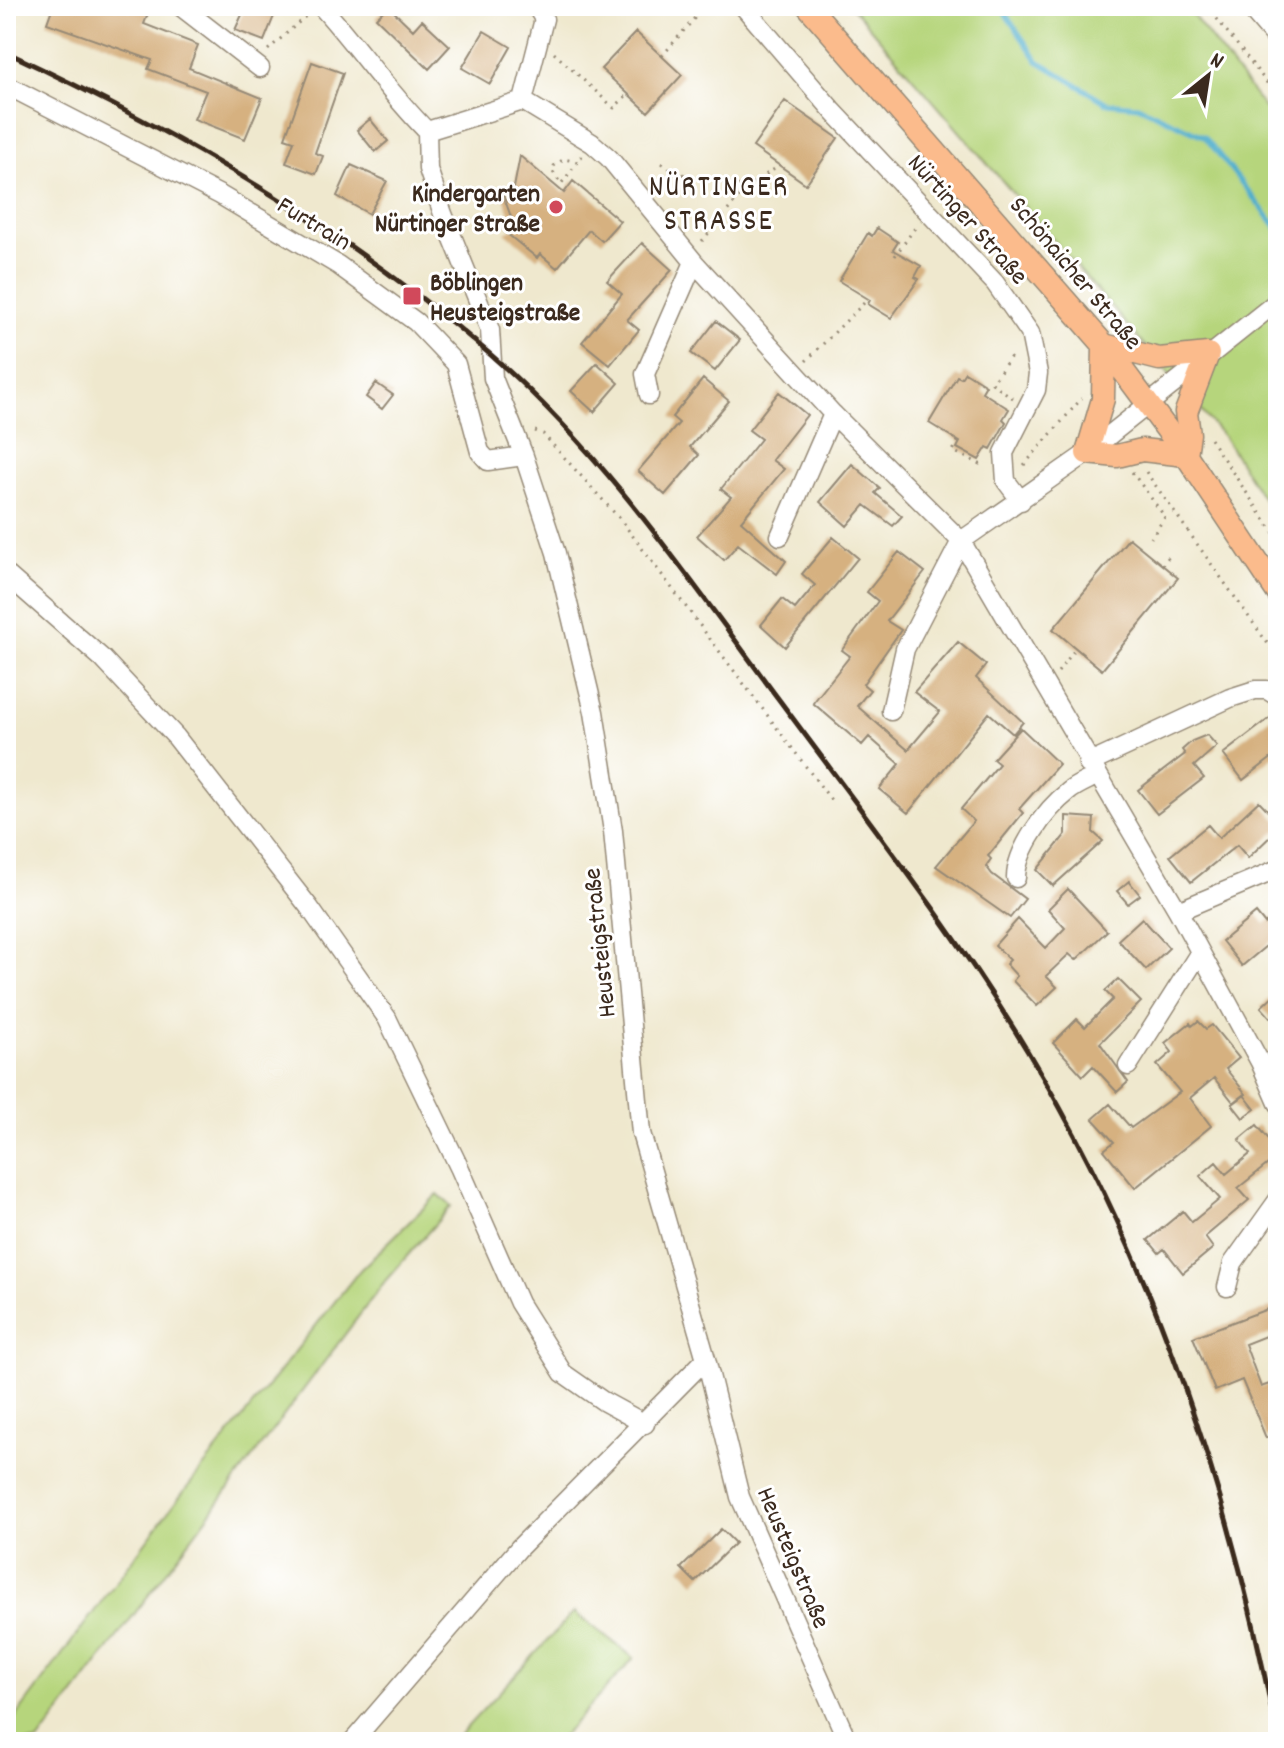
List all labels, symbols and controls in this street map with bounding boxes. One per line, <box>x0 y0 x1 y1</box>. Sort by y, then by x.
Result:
north arrow <box>1168 36 1248 116</box>
text: N <box>1204 46 1229 78</box>
street label: Nürtinger Straße <box>897 147 1035 294</box>
district label: NÜRTINGER STRASSE <box>649 168 789 245</box>
place label: Kindergarten Nürtinger Straße <box>375 177 540 244</box>
street label: Furtrain <box>269 188 357 262</box>
street label: Schönaicher Straße <box>999 189 1150 359</box>
marker: Kindergarten Nürtinger Straße <box>547 198 565 216</box>
place label: Böblingen Heusteigstraße <box>430 266 580 333</box>
marker: Böblingen Heusteigstraße <box>401 285 423 307</box>
street label: Heusteigstraße <box>575 866 628 1019</box>
street label: Heusteigstraße <box>745 1482 838 1635</box>

